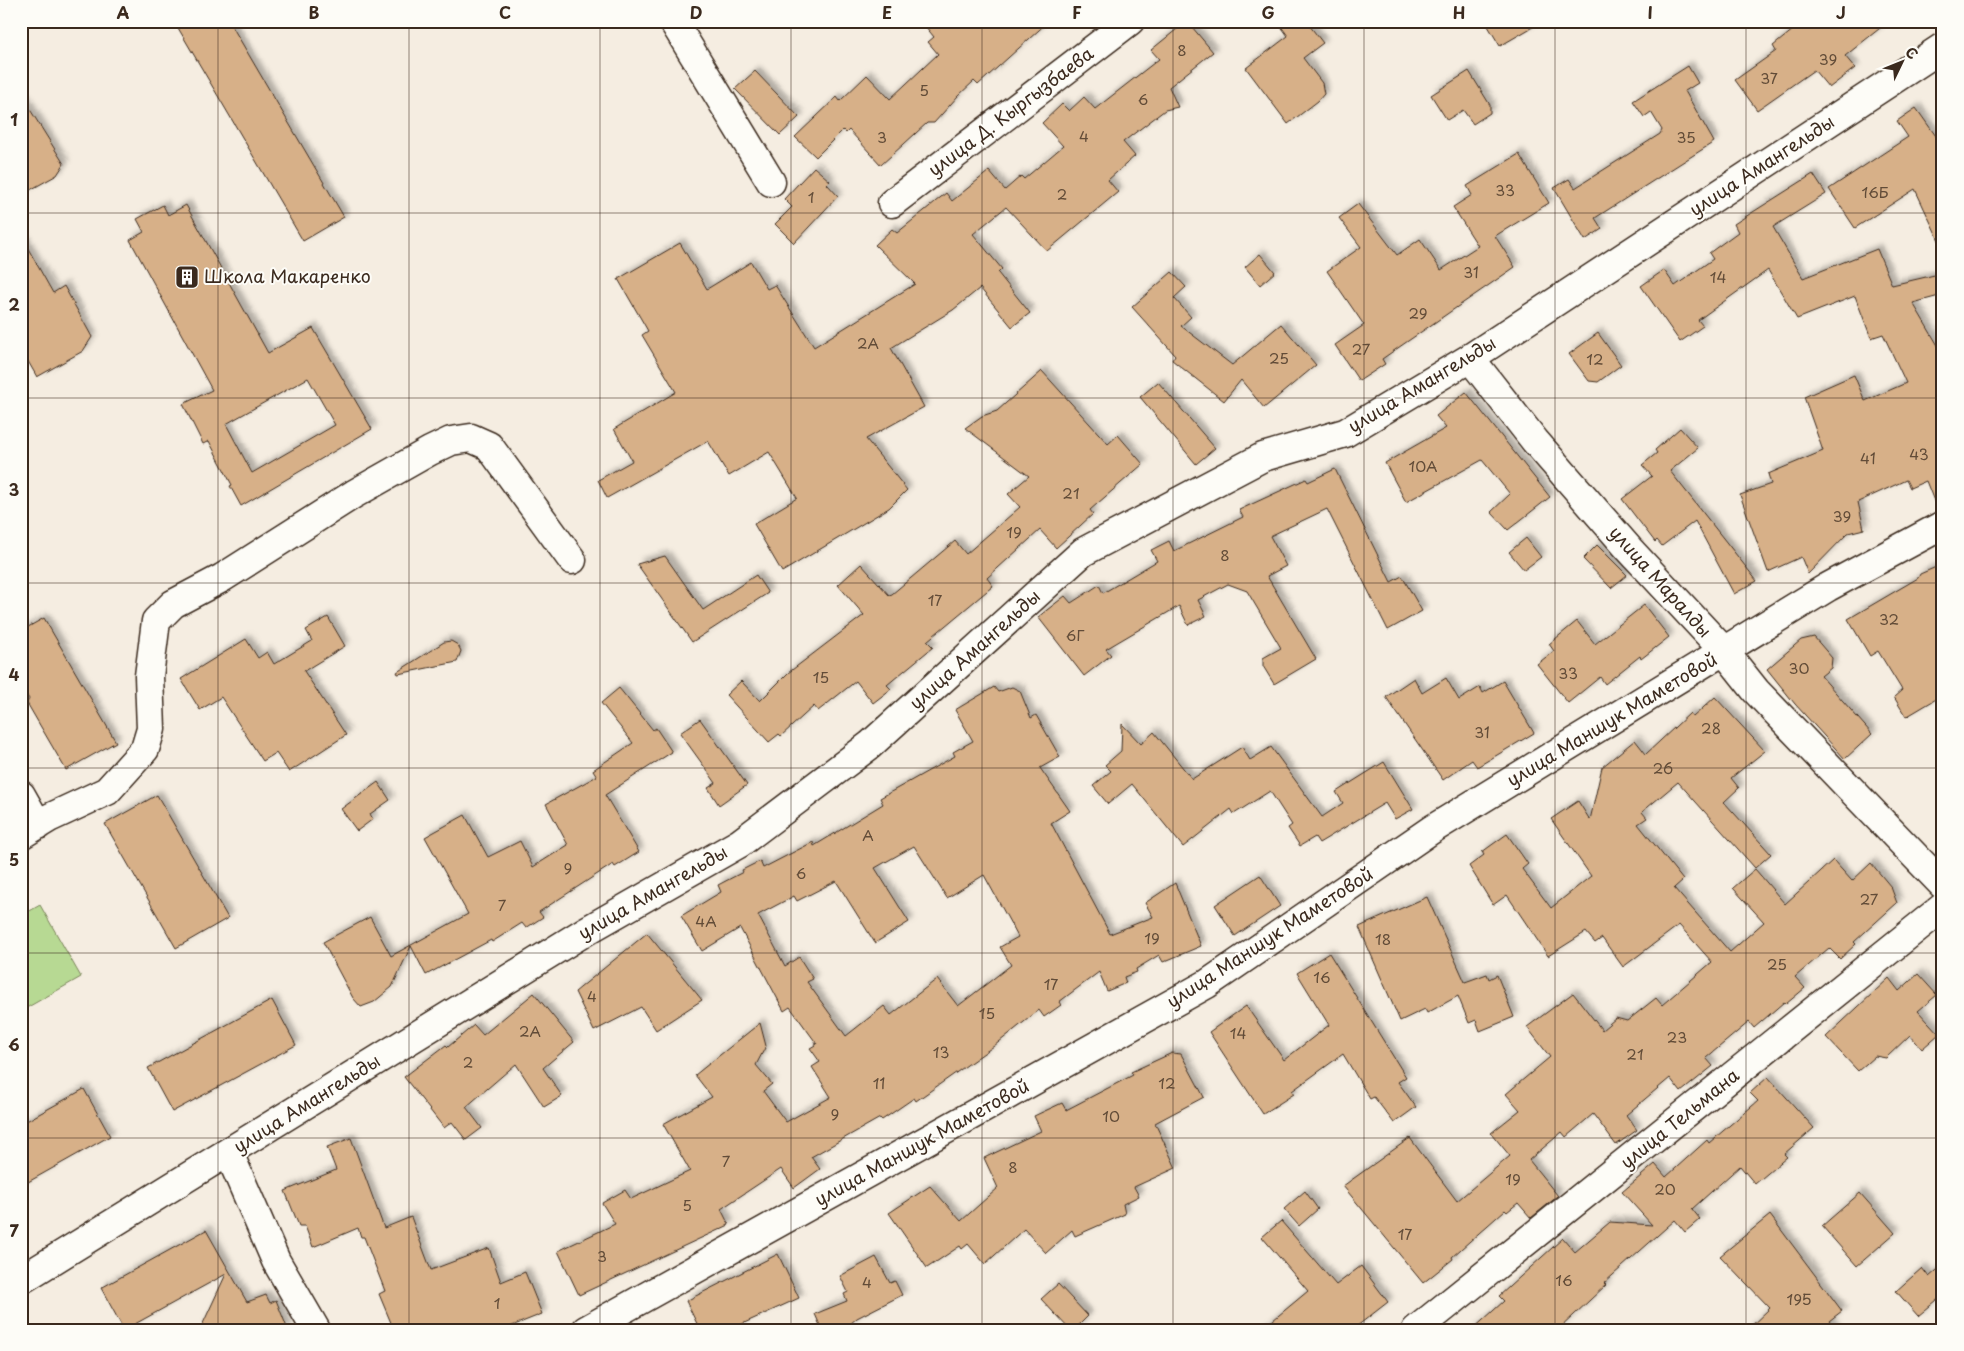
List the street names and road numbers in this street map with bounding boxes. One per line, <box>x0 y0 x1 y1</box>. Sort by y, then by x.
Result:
street label: улица Д. Кыргызбаева <box>922 39 1099 182</box>
street label: улица Амангельды <box>1683 108 1839 222</box>
street label: улица Амангельды <box>1342 329 1500 439</box>
street label: улица Маралды <box>1604 519 1719 643</box>
street label: улица Амангельды <box>902 583 1046 715</box>
street label: улица Маншук Маметовой <box>1501 645 1722 792</box>
street label: улица Амангельды <box>573 838 732 945</box>
street label: улица Маншук Маметовой <box>1161 860 1378 1014</box>
street label: улица Амангельды <box>228 1047 385 1159</box>
street label: улица Тельмана <box>1614 1061 1745 1174</box>
street label: улица Маншук Маметовой <box>809 1071 1033 1212</box>

